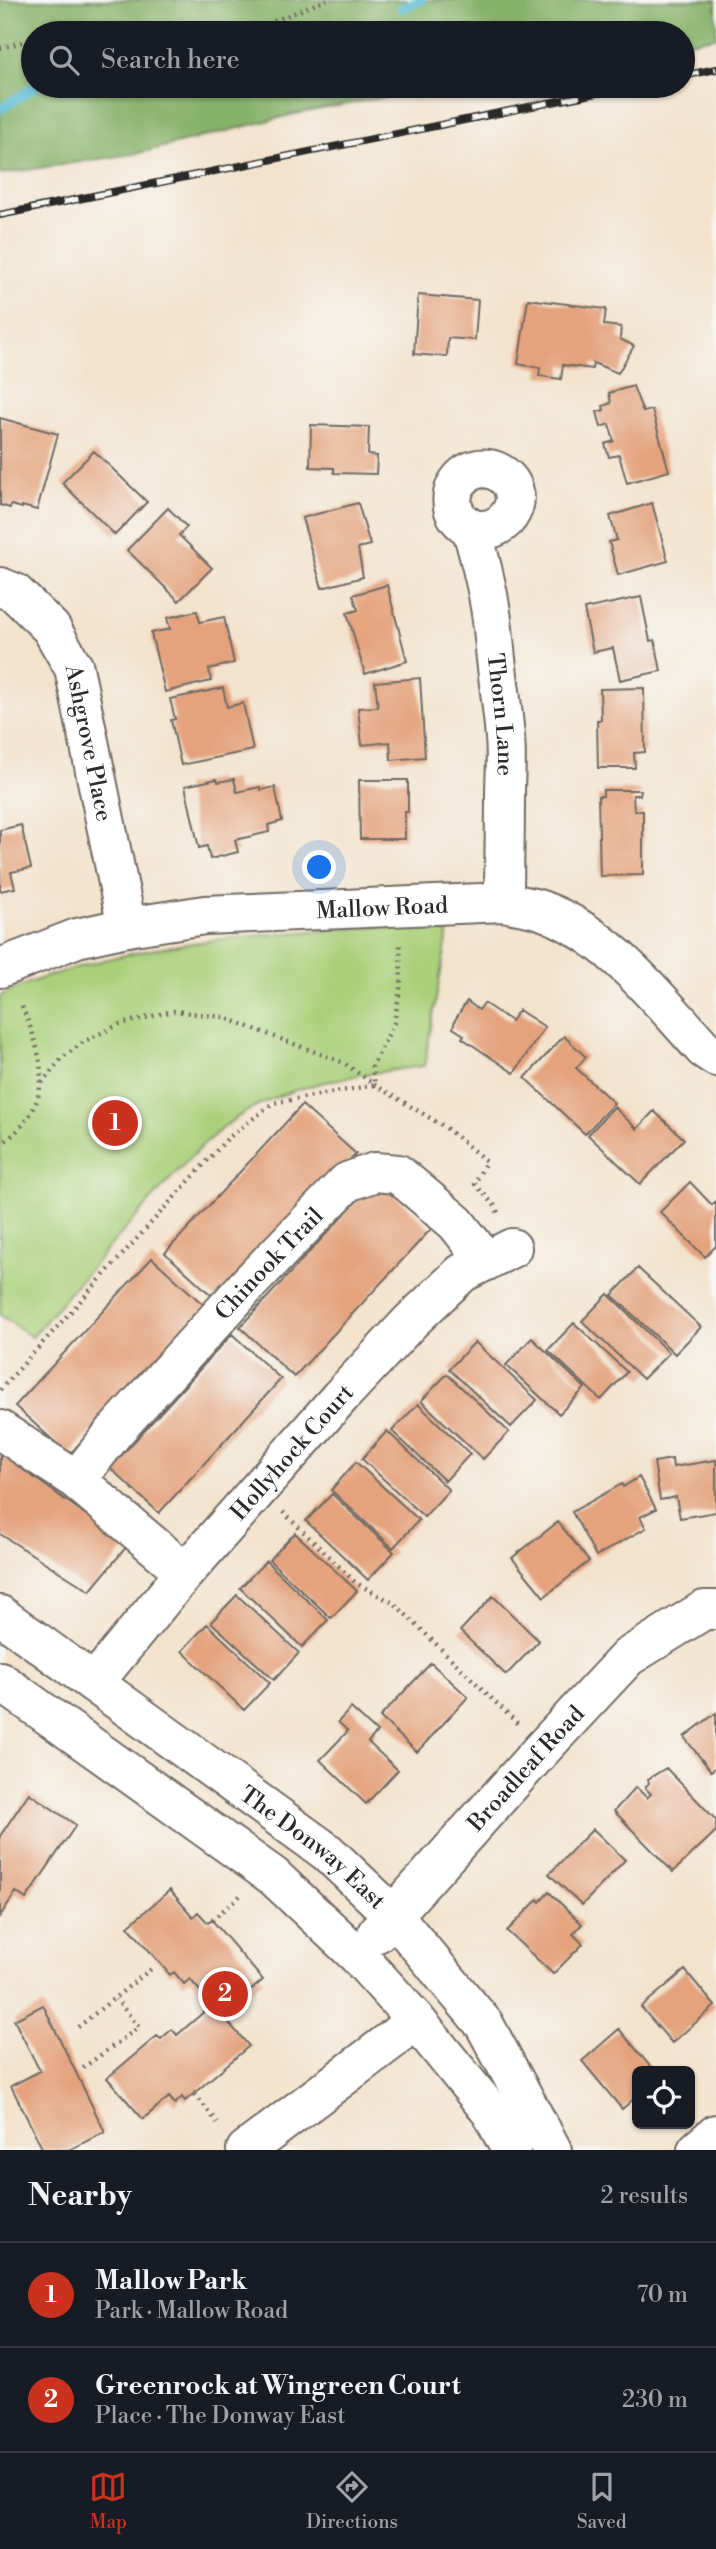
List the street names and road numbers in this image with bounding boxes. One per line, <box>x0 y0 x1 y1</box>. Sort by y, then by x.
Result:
street label: Thorn Lane <box>480 652 519 777</box>
street label: Ashgrove Place <box>58 661 118 824</box>
street label: Mallow Road <box>316 891 449 925</box>
street label: Chinook Trail <box>210 1202 330 1326</box>
street label: Hollyhock Court <box>225 1379 360 1526</box>
street label: Broadleaf Road <box>461 1700 590 1838</box>
street label: The Donway East <box>234 1781 391 1915</box>

